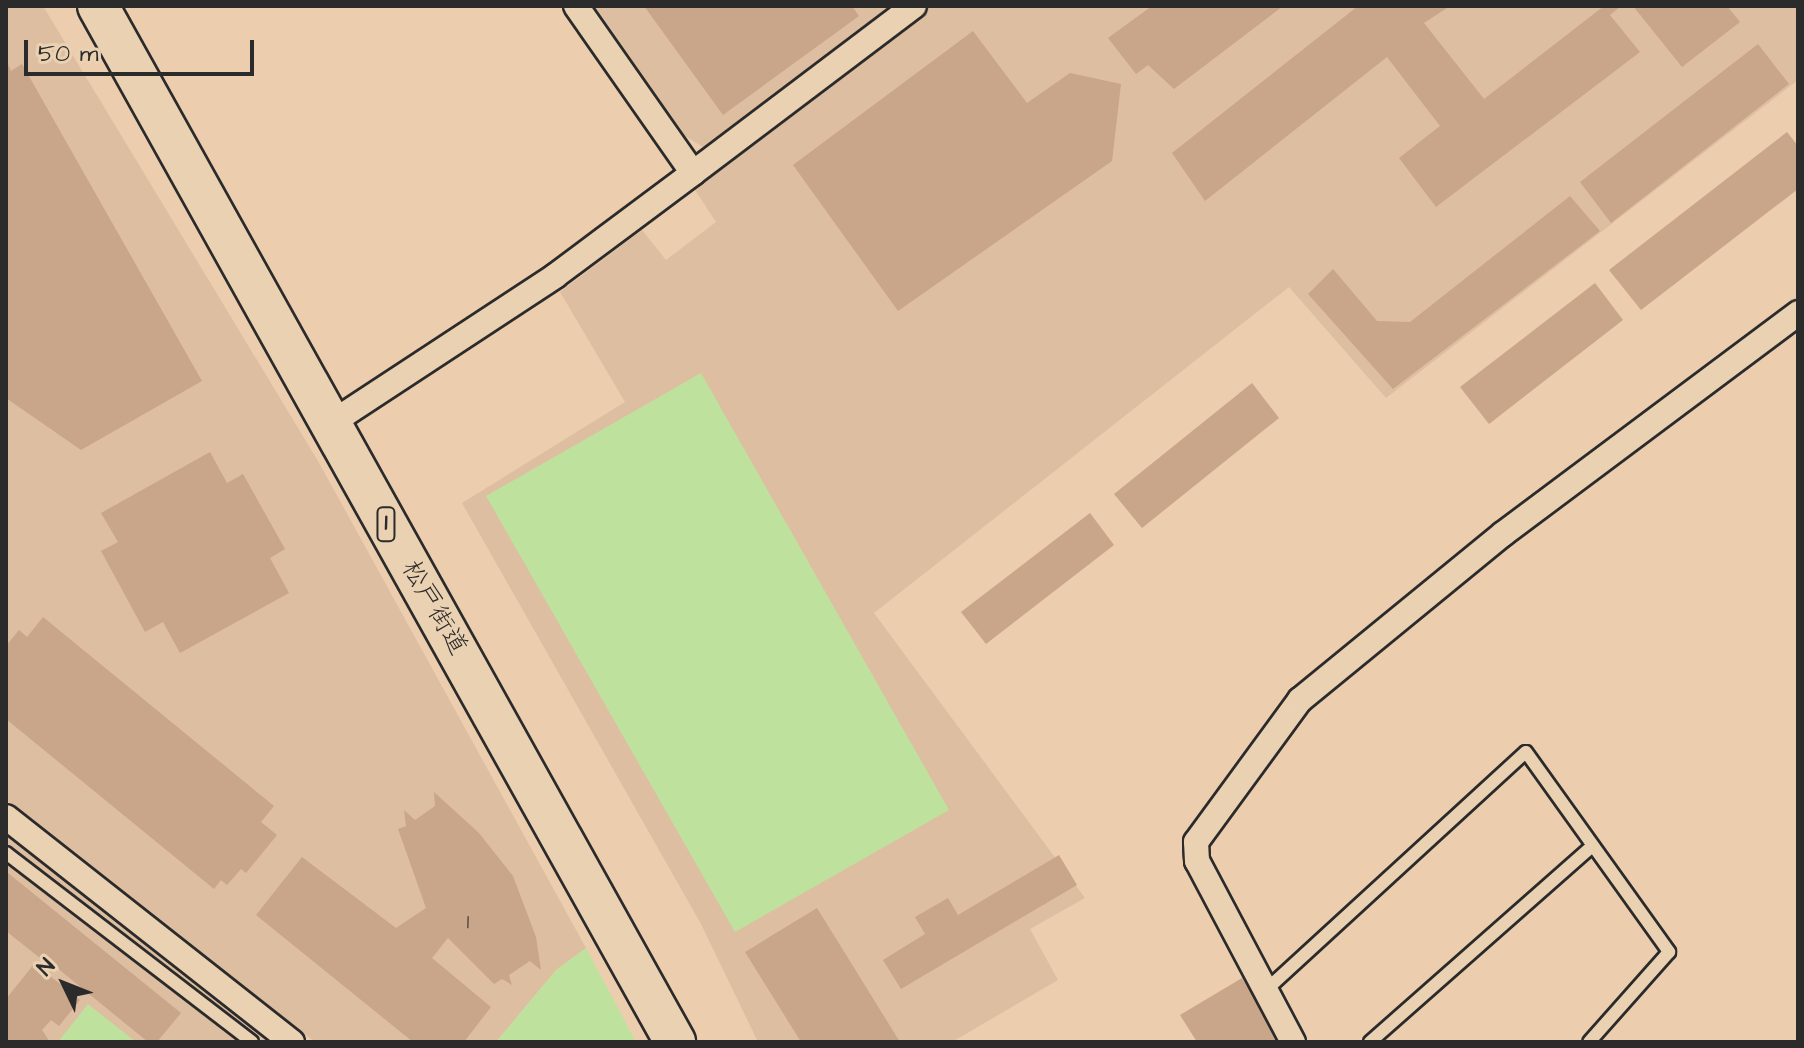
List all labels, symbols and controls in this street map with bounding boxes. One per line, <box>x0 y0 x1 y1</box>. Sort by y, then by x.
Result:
scale bar <box>28 24 258 74</box>
text: 50 m <box>38 37 98 71</box>
road number: 1 <box>376 504 396 544</box>
street label: 松戸街道 <box>394 555 474 661</box>
house number: 1 <box>467 909 469 935</box>
north arrow <box>24 944 104 1024</box>
text: N <box>30 952 62 983</box>

